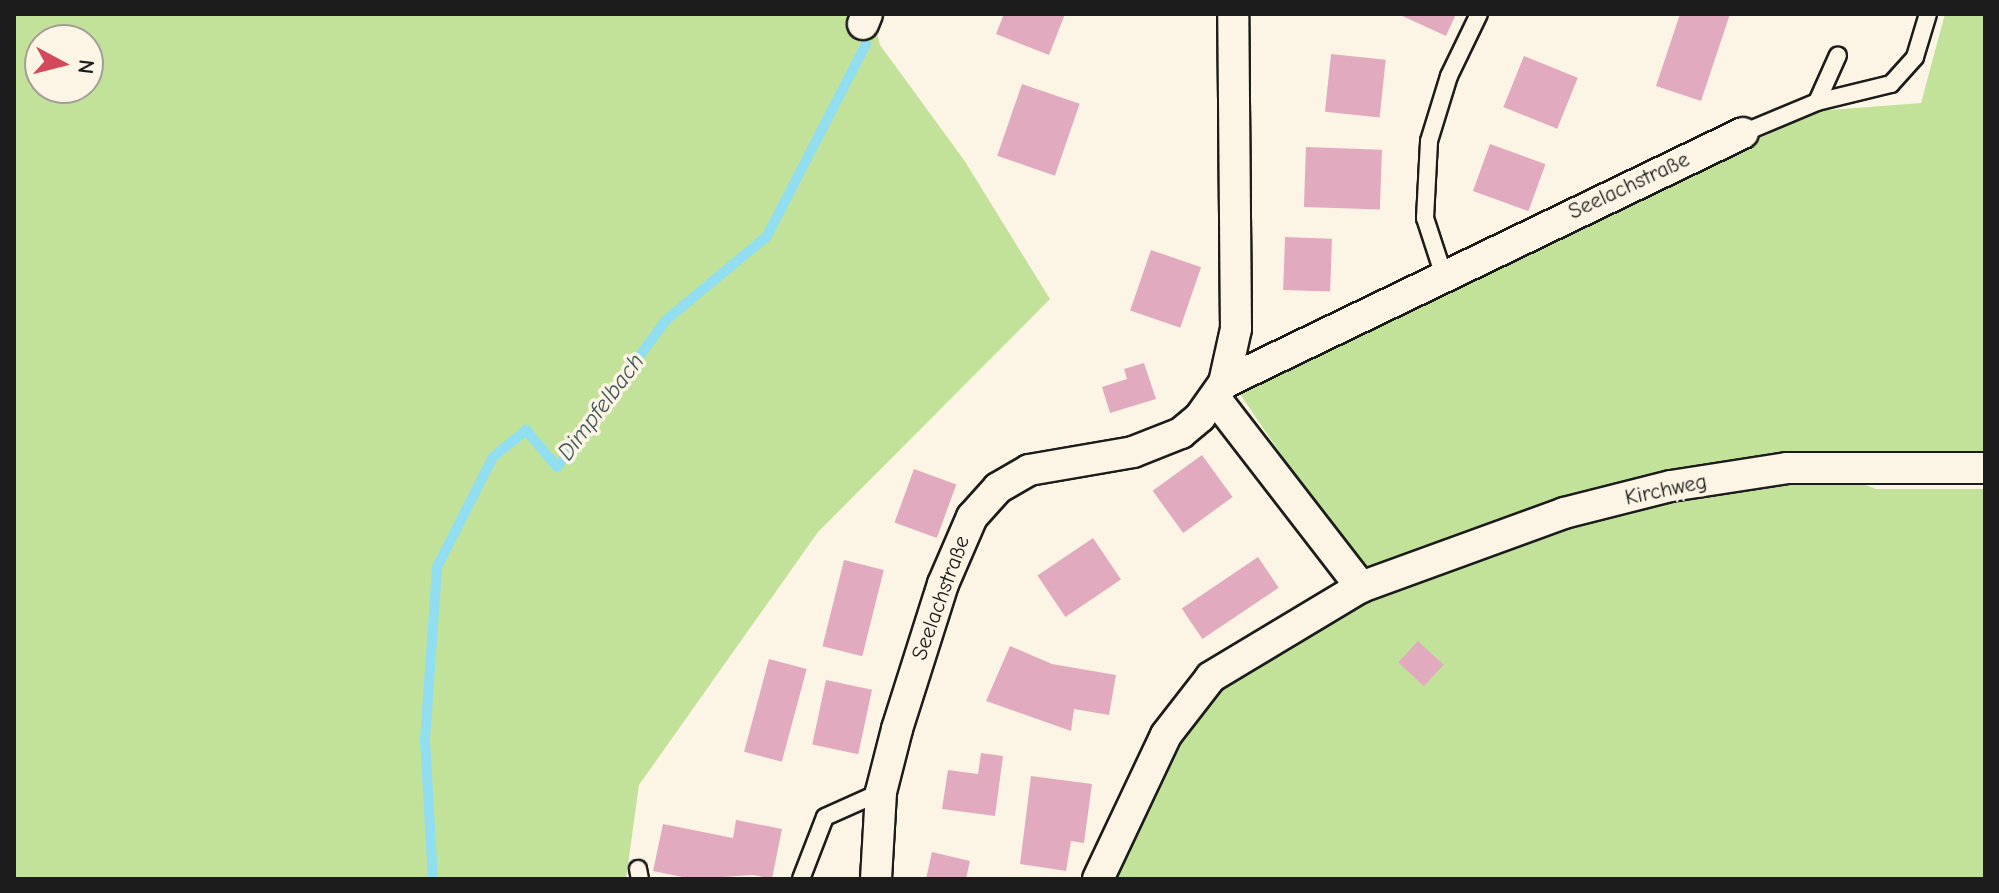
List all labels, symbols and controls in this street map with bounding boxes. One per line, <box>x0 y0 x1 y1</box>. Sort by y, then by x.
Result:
north arrow <box>24 24 104 104</box>
text: N <box>72 58 100 75</box>
street label: Seelachstraße <box>1564 146 1694 226</box>
water label: Dimpfelbach <box>551 348 651 466</box>
street label: Kirchweg <box>1623 468 1709 512</box>
street label: Seelachstraße <box>906 532 976 664</box>

